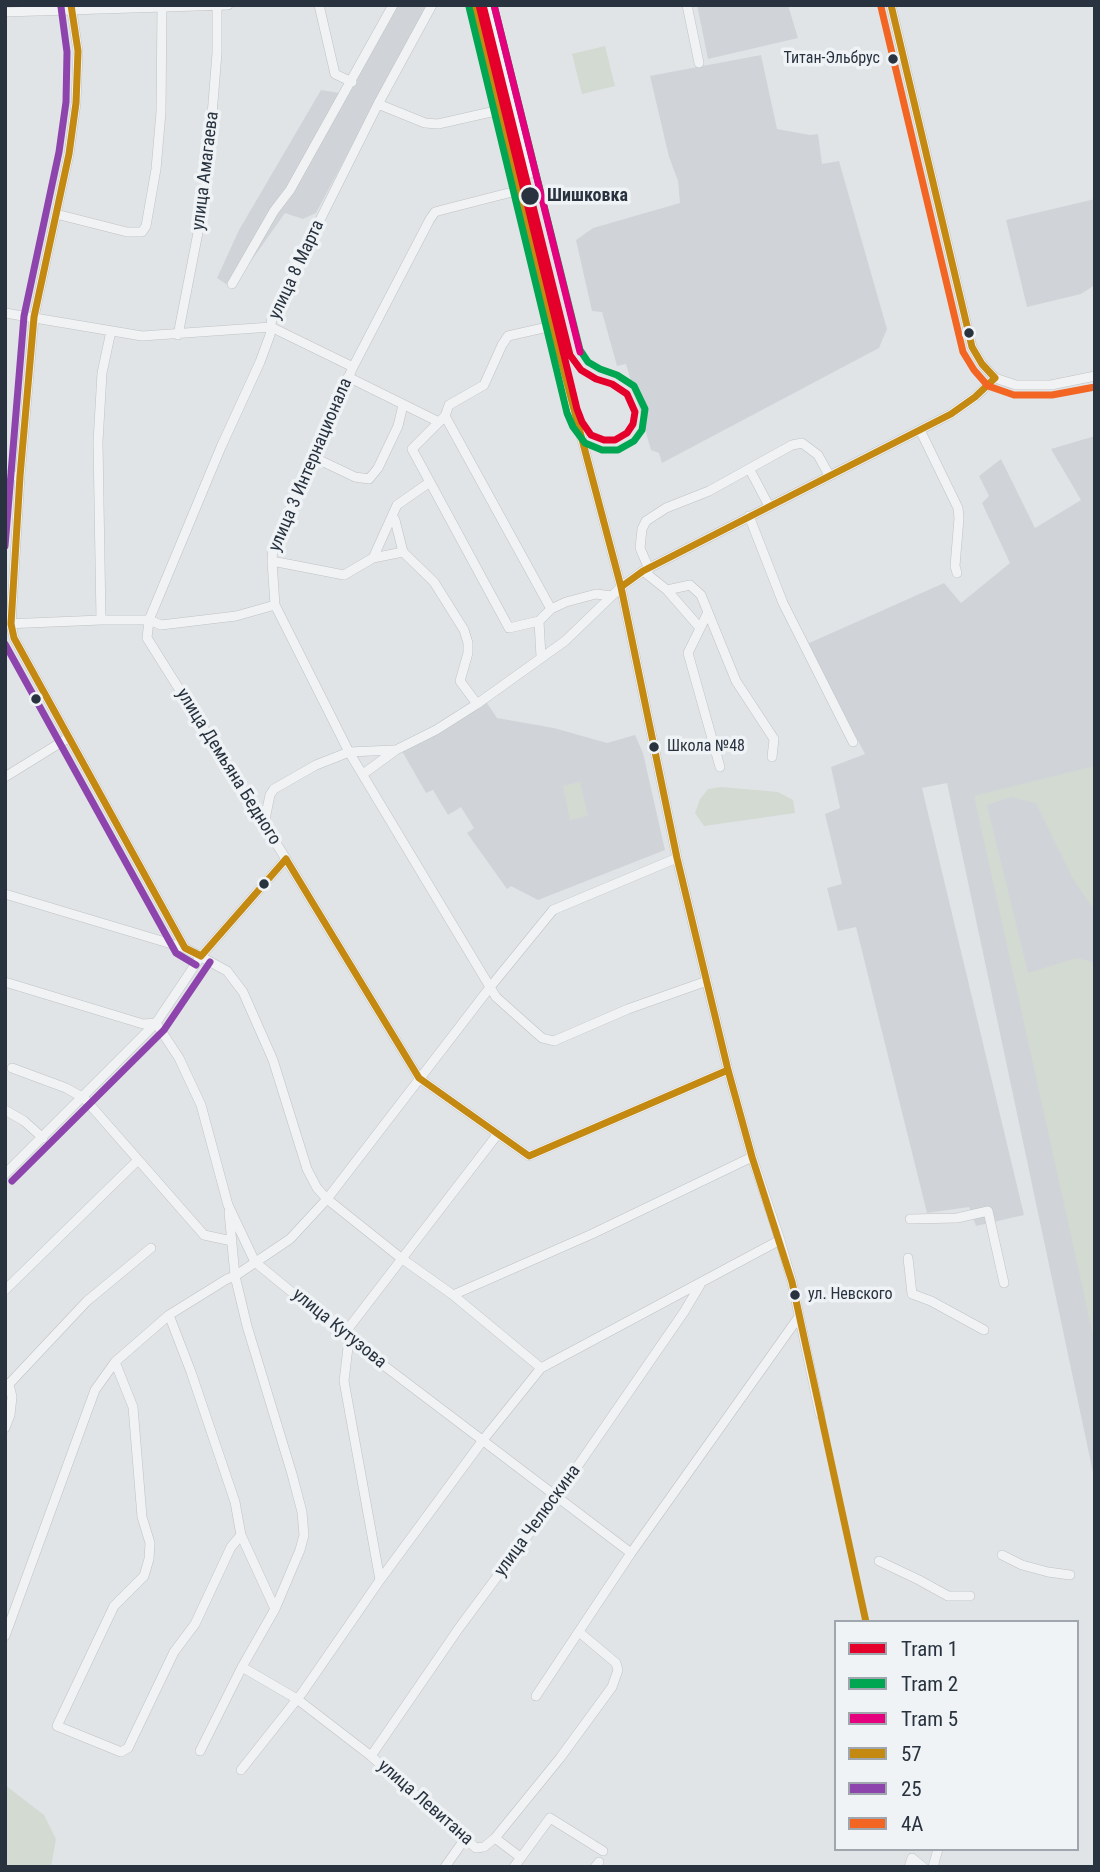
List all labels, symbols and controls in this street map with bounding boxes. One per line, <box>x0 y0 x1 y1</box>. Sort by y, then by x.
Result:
place label: Титан-Эльбрус <box>783 49 880 69</box>
marker: Титан-Эльбрус <box>886 52 900 66</box>
street label: улица Амагаева <box>188 110 224 232</box>
marker: Шишковка <box>519 185 541 207</box>
place label: Шишковка <box>547 185 628 207</box>
street label: улица 8 Марта <box>265 217 329 323</box>
unlabelled marker <box>962 326 976 340</box>
street label: улица 3 Интернационала <box>265 375 357 555</box>
street label: улица Демьяна Бедного <box>171 685 285 849</box>
unlabelled marker <box>29 692 43 706</box>
place label: Школа №48 <box>667 737 745 757</box>
marker: Школа №48 <box>647 740 661 754</box>
unlabelled marker <box>257 877 271 891</box>
street label: улица Кутузова <box>288 1284 390 1374</box>
place label: ул. Невского <box>808 1285 893 1305</box>
marker: ул. Невского <box>788 1288 802 1302</box>
street label: улица Челюскина <box>490 1461 586 1581</box>
legend <box>834 1620 1079 1851</box>
text: Tram 1 <box>901 1637 958 1661</box>
text: Tram 2 <box>901 1672 958 1696</box>
text: Tram 5 <box>901 1707 958 1731</box>
text: 57 <box>901 1742 922 1766</box>
street label: улица Левитана <box>373 1756 477 1850</box>
text: 25 <box>901 1777 922 1801</box>
text: 4А <box>901 1812 923 1836</box>

